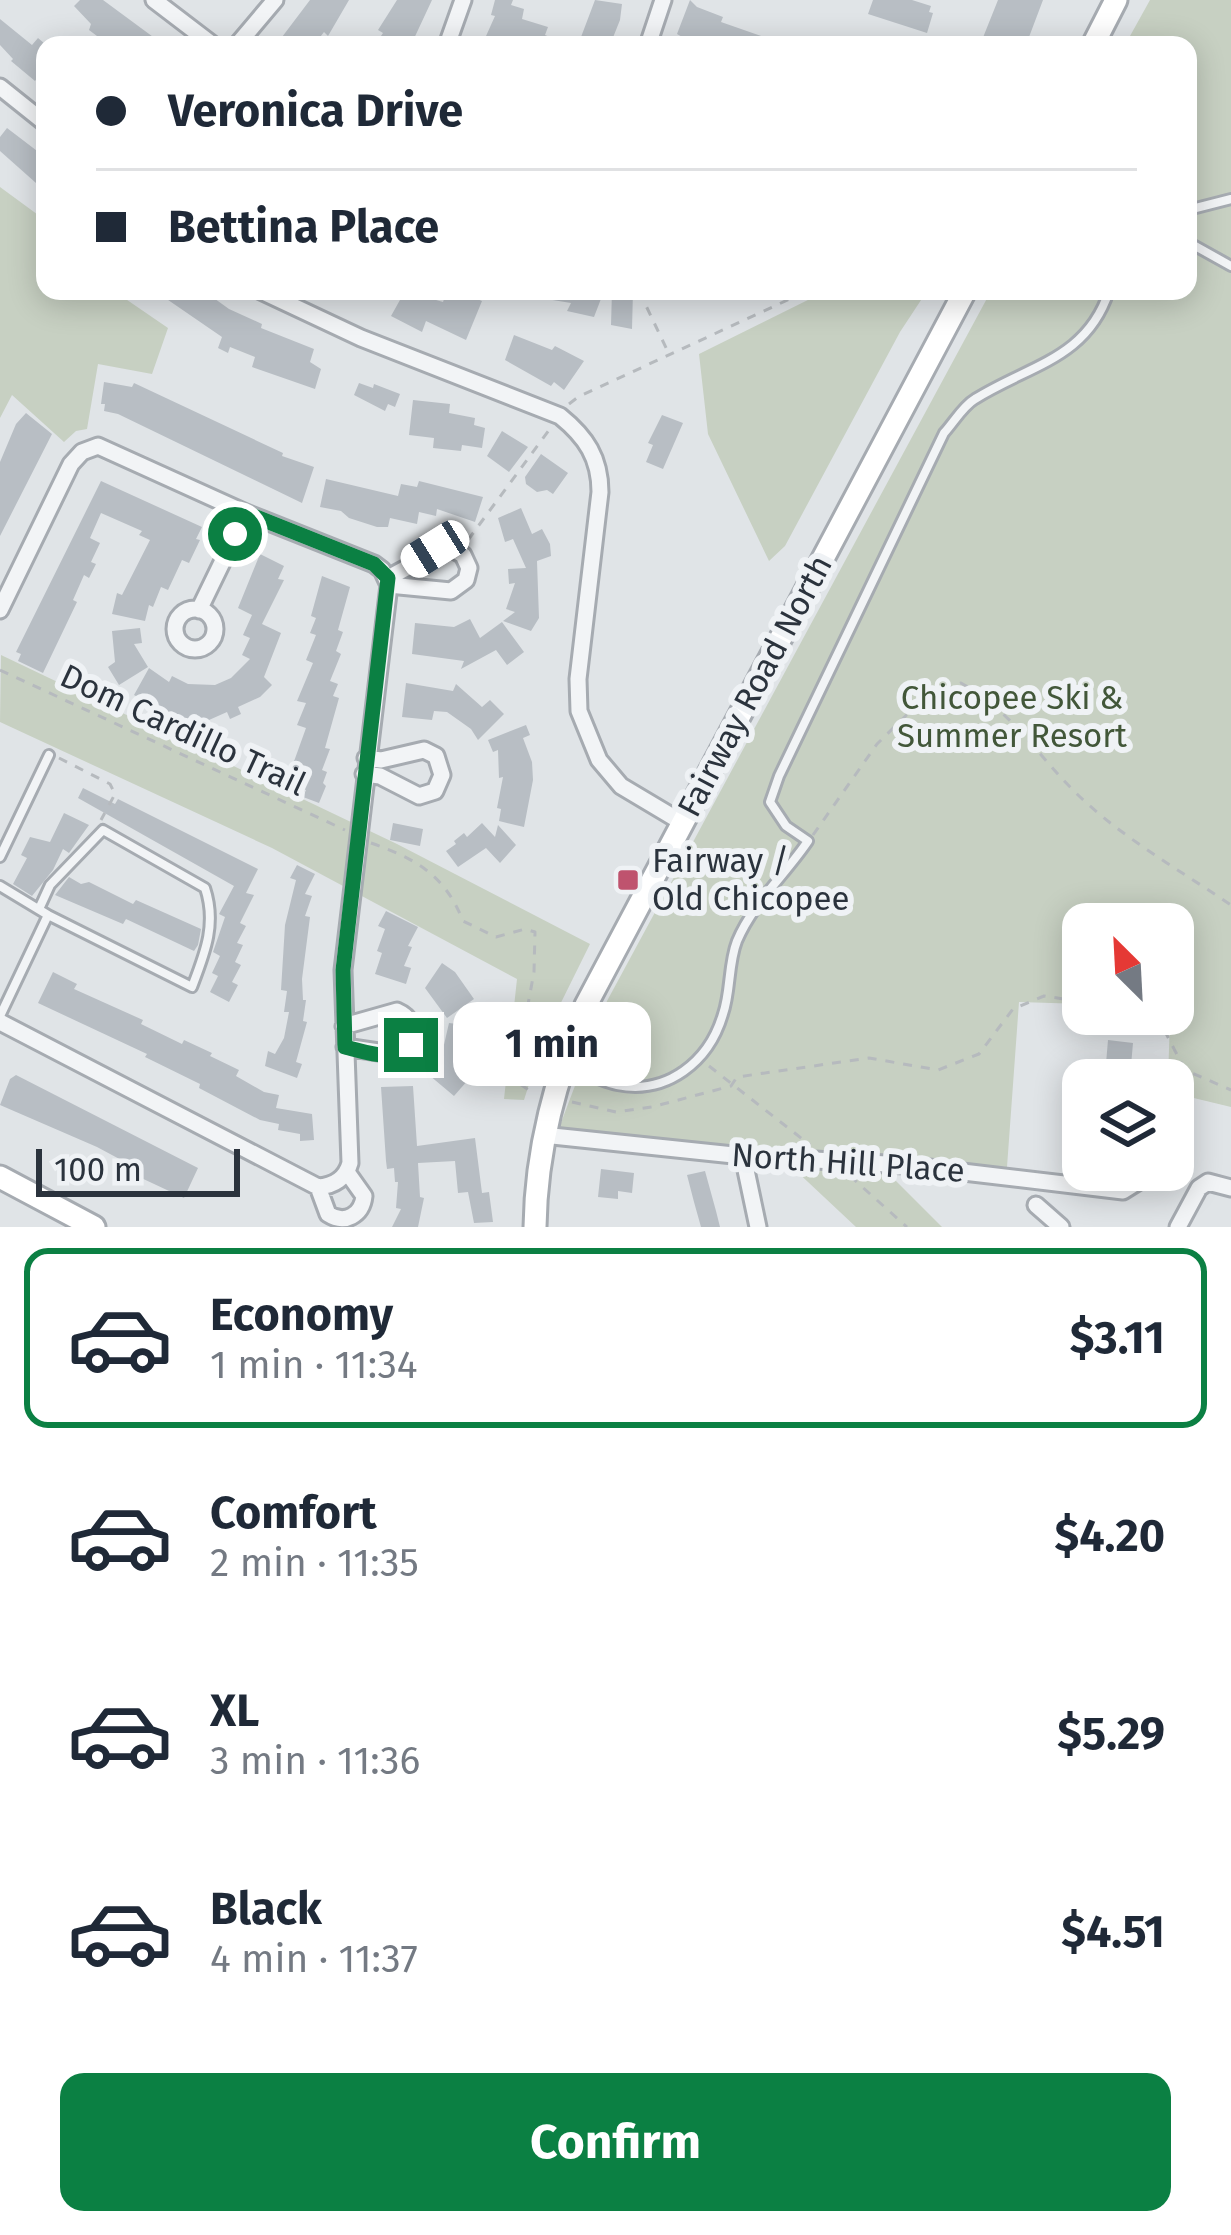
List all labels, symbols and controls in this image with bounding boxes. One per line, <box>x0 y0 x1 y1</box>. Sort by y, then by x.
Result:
text: Veronica Drive <box>168 84 463 138</box>
text: Bettina Place <box>168 200 439 254</box>
route start <box>208 507 262 561</box>
car <box>395 515 475 583</box>
street label: Fairway Road North <box>669 548 841 824</box>
street label: Dom Cardillo Trail <box>54 656 312 805</box>
park label: Chicopee Ski & Summer Resort <box>897 678 1127 756</box>
place label: Fairway / Old Chicopee <box>652 841 850 919</box>
marker: Fairway / Old Chicopee <box>615 867 641 893</box>
north arrow <box>1062 903 1194 1035</box>
map controls <box>1062 903 1194 1191</box>
callout: 1 min <box>453 1003 651 1087</box>
route end <box>384 1018 438 1072</box>
text: 1 min <box>505 1021 599 1067</box>
button: layers <box>1062 1059 1194 1191</box>
street label: North Hill Place <box>730 1135 966 1191</box>
scale bar <box>36 1143 240 1196</box>
text: 100 m <box>54 1150 142 1190</box>
icon: car <box>66 1284 174 1392</box>
text: Economy <box>210 1288 393 1342</box>
text: $3.11 <box>1070 1311 1165 1365</box>
text: 1 min · 11:34 <box>210 1342 417 1388</box>
icon: car <box>66 1482 174 1590</box>
text: Comfort <box>210 1486 377 1540</box>
text: $4.20 <box>1054 1509 1165 1563</box>
text: 2 min · 11:35 <box>210 1540 419 1586</box>
icon: car <box>66 1680 174 1788</box>
text: XL <box>210 1684 259 1738</box>
text: $5.29 <box>1057 1707 1165 1761</box>
text: 3 min · 11:36 <box>210 1738 420 1784</box>
icon: car <box>66 1878 174 1986</box>
text: Black <box>210 1882 322 1936</box>
text: $4.51 <box>1061 1905 1165 1959</box>
text: 4 min · 11:37 <box>210 1936 418 1982</box>
button: Confirm <box>60 2073 1171 2211</box>

